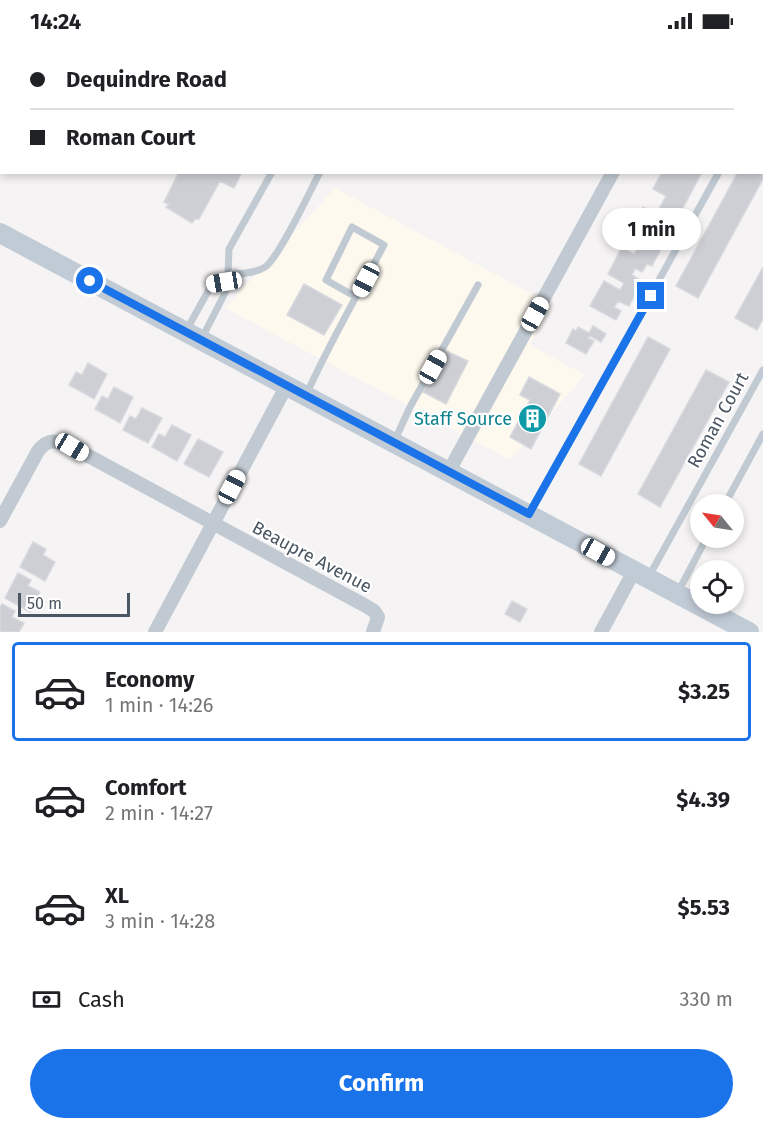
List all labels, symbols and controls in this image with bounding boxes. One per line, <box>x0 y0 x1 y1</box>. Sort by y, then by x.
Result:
text: 14:24 <box>30 8 81 35</box>
text: Dequindre Road <box>66 66 227 93</box>
text: Roman Court <box>66 124 196 151</box>
callout: 1 min <box>602 209 700 251</box>
text: 1 min <box>627 217 676 241</box>
car <box>350 260 382 300</box>
route start <box>76 267 103 294</box>
car <box>205 270 243 294</box>
route end <box>637 282 664 309</box>
car <box>518 294 552 334</box>
car <box>416 347 450 387</box>
street label: Roman Court <box>683 368 754 472</box>
building icon: Staff Source <box>517 403 549 435</box>
place label: Staff Source <box>414 408 512 430</box>
car <box>52 430 92 464</box>
car <box>216 467 248 507</box>
north arrow <box>690 494 744 548</box>
map controls <box>690 494 744 614</box>
street label: Beaupre Avenue <box>248 516 376 598</box>
car <box>578 535 618 569</box>
button: locate <box>690 560 744 614</box>
scale bar <box>18 590 130 618</box>
text: 50 m <box>27 594 62 613</box>
icon: car <box>33 665 87 719</box>
text: Economy <box>105 666 194 693</box>
text: $3.25 <box>678 678 730 705</box>
text: 1 min · 14:26 <box>105 693 214 717</box>
icon: car <box>33 773 87 827</box>
text: Comfort <box>105 774 186 801</box>
text: $4.39 <box>676 786 730 813</box>
text: 2 min · 14:27 <box>105 801 213 825</box>
icon: car <box>33 881 87 935</box>
text: XL <box>105 882 129 909</box>
text: $5.53 <box>678 894 730 921</box>
text: 3 min · 14:28 <box>105 909 215 933</box>
icon: cash <box>30 983 63 1016</box>
text: Cash <box>78 986 125 1013</box>
text: 330 m <box>679 987 733 1011</box>
button: Confirm <box>30 1049 733 1118</box>

